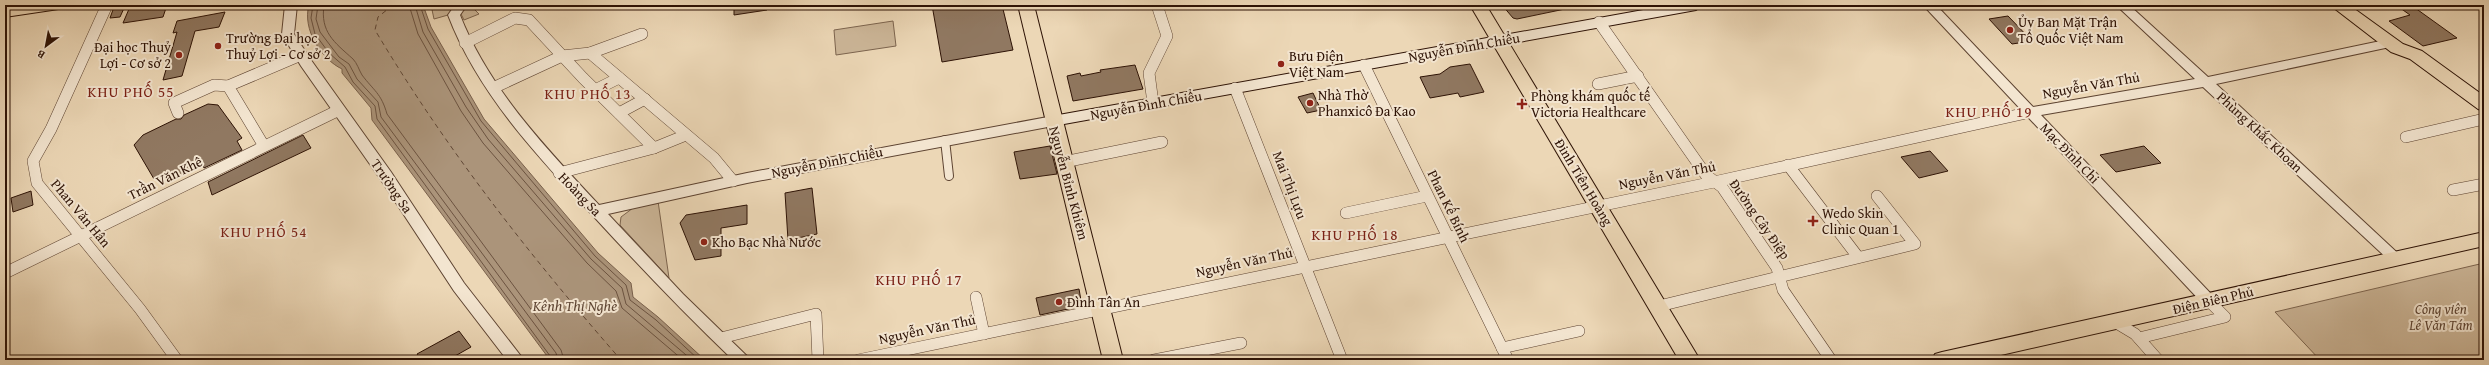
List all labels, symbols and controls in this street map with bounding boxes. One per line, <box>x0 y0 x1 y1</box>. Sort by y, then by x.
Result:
place label: Ủy Ban Mặt Trận Tổ Quốc Việt Nam <box>2018 12 2124 48</box>
marker: Ủy Ban Mặt Trận Tổ Quốc Việt Nam <box>2005 25 2015 35</box>
north arrow <box>26 26 66 66</box>
street label: Nguyễn Đình Chiểu <box>1407 27 1522 67</box>
place label: Trường Đại học Thuỷ Lợi - Cơ sở 2 <box>226 28 330 64</box>
place label: Đại học Thuỷ Lợi - Cơ sở 2 <box>94 37 171 73</box>
marker: Trường Đại học Thuỷ Lợi - Cơ sở 2 <box>213 41 223 51</box>
text: B <box>33 46 48 63</box>
place label: Bưu Điện Việt Nam <box>1289 46 1344 82</box>
marker: Đại học Thuỷ Lợi - Cơ sở 2 <box>174 50 184 60</box>
marker: Bưu Điện Việt Nam <box>1276 59 1286 69</box>
street label: Nguyễn Văn Thủ <box>2041 67 2141 103</box>
district label: KHU PHỐ 55 <box>88 80 174 102</box>
district label: KHU PHỐ 13 <box>545 82 631 104</box>
street label: Nguyễn Đình Chiểu <box>1089 85 1204 125</box>
place label: Nhà Thờ Phanxicô Đa Kao <box>1318 85 1416 121</box>
place label: Phòng khám quốc tế Victoria Healthcare <box>1531 86 1651 122</box>
street label: Phùng Khắc Khoan <box>2213 87 2307 177</box>
marker: Nhà Thờ Phanxicô Đa Kao <box>1305 98 1315 108</box>
marker: Phòng khám quốc tế Victoria Healthcare <box>1516 98 1528 110</box>
district label: KHU PHỐ 19 <box>1946 100 2032 122</box>
street label: Mạc Đĩnh Chi <box>2036 118 2104 188</box>
street label: Nguyễn Bỉnh Khiêm <box>1044 124 1094 243</box>
street label: Đinh Tiên Hoàng <box>1550 135 1618 229</box>
street label: Nguyễn Đình Chiểu <box>770 141 885 183</box>
street label: Mai Thị Lựu <box>1268 148 1312 222</box>
street label: Trần Văn Khê <box>124 151 206 205</box>
street label: Trường Sa <box>366 155 418 217</box>
street label: Nguyễn Văn Thủ <box>1617 156 1718 194</box>
street label: Phan Kế Bính <box>1423 166 1475 246</box>
street label: Hoàng Sa <box>554 167 606 221</box>
street label: Phan Văn Hân <box>47 175 116 251</box>
street label: Đường Cây Điệp <box>1725 175 1795 264</box>
place label: Wedo Skin Clinic Quan 1 <box>1822 203 1899 239</box>
marker: Wedo Skin Clinic Quan 1 <box>1807 215 1819 227</box>
district label: KHU PHỐ 54 <box>221 220 307 242</box>
district label: KHU PHỐ 18 <box>1312 223 1398 245</box>
place label: Kho Bạc Nhà Nước <box>712 232 821 252</box>
marker: Kho Bạc Nhà Nước <box>699 237 709 247</box>
street label: Nguyễn Văn Thủ <box>1194 242 1295 282</box>
district label: KHU PHỐ 17 <box>876 268 962 290</box>
street label: Điện Biên Phủ <box>2171 281 2256 319</box>
place label: Đình Tân An <box>1067 292 1140 312</box>
water label: Kênh Thị Nghè <box>532 295 617 316</box>
marker: Đình Tân An <box>1054 297 1064 307</box>
park label: Công viên Lê Văn Tám <box>2408 299 2473 335</box>
street label: Nguyễn Văn Thủ <box>877 309 978 349</box>

